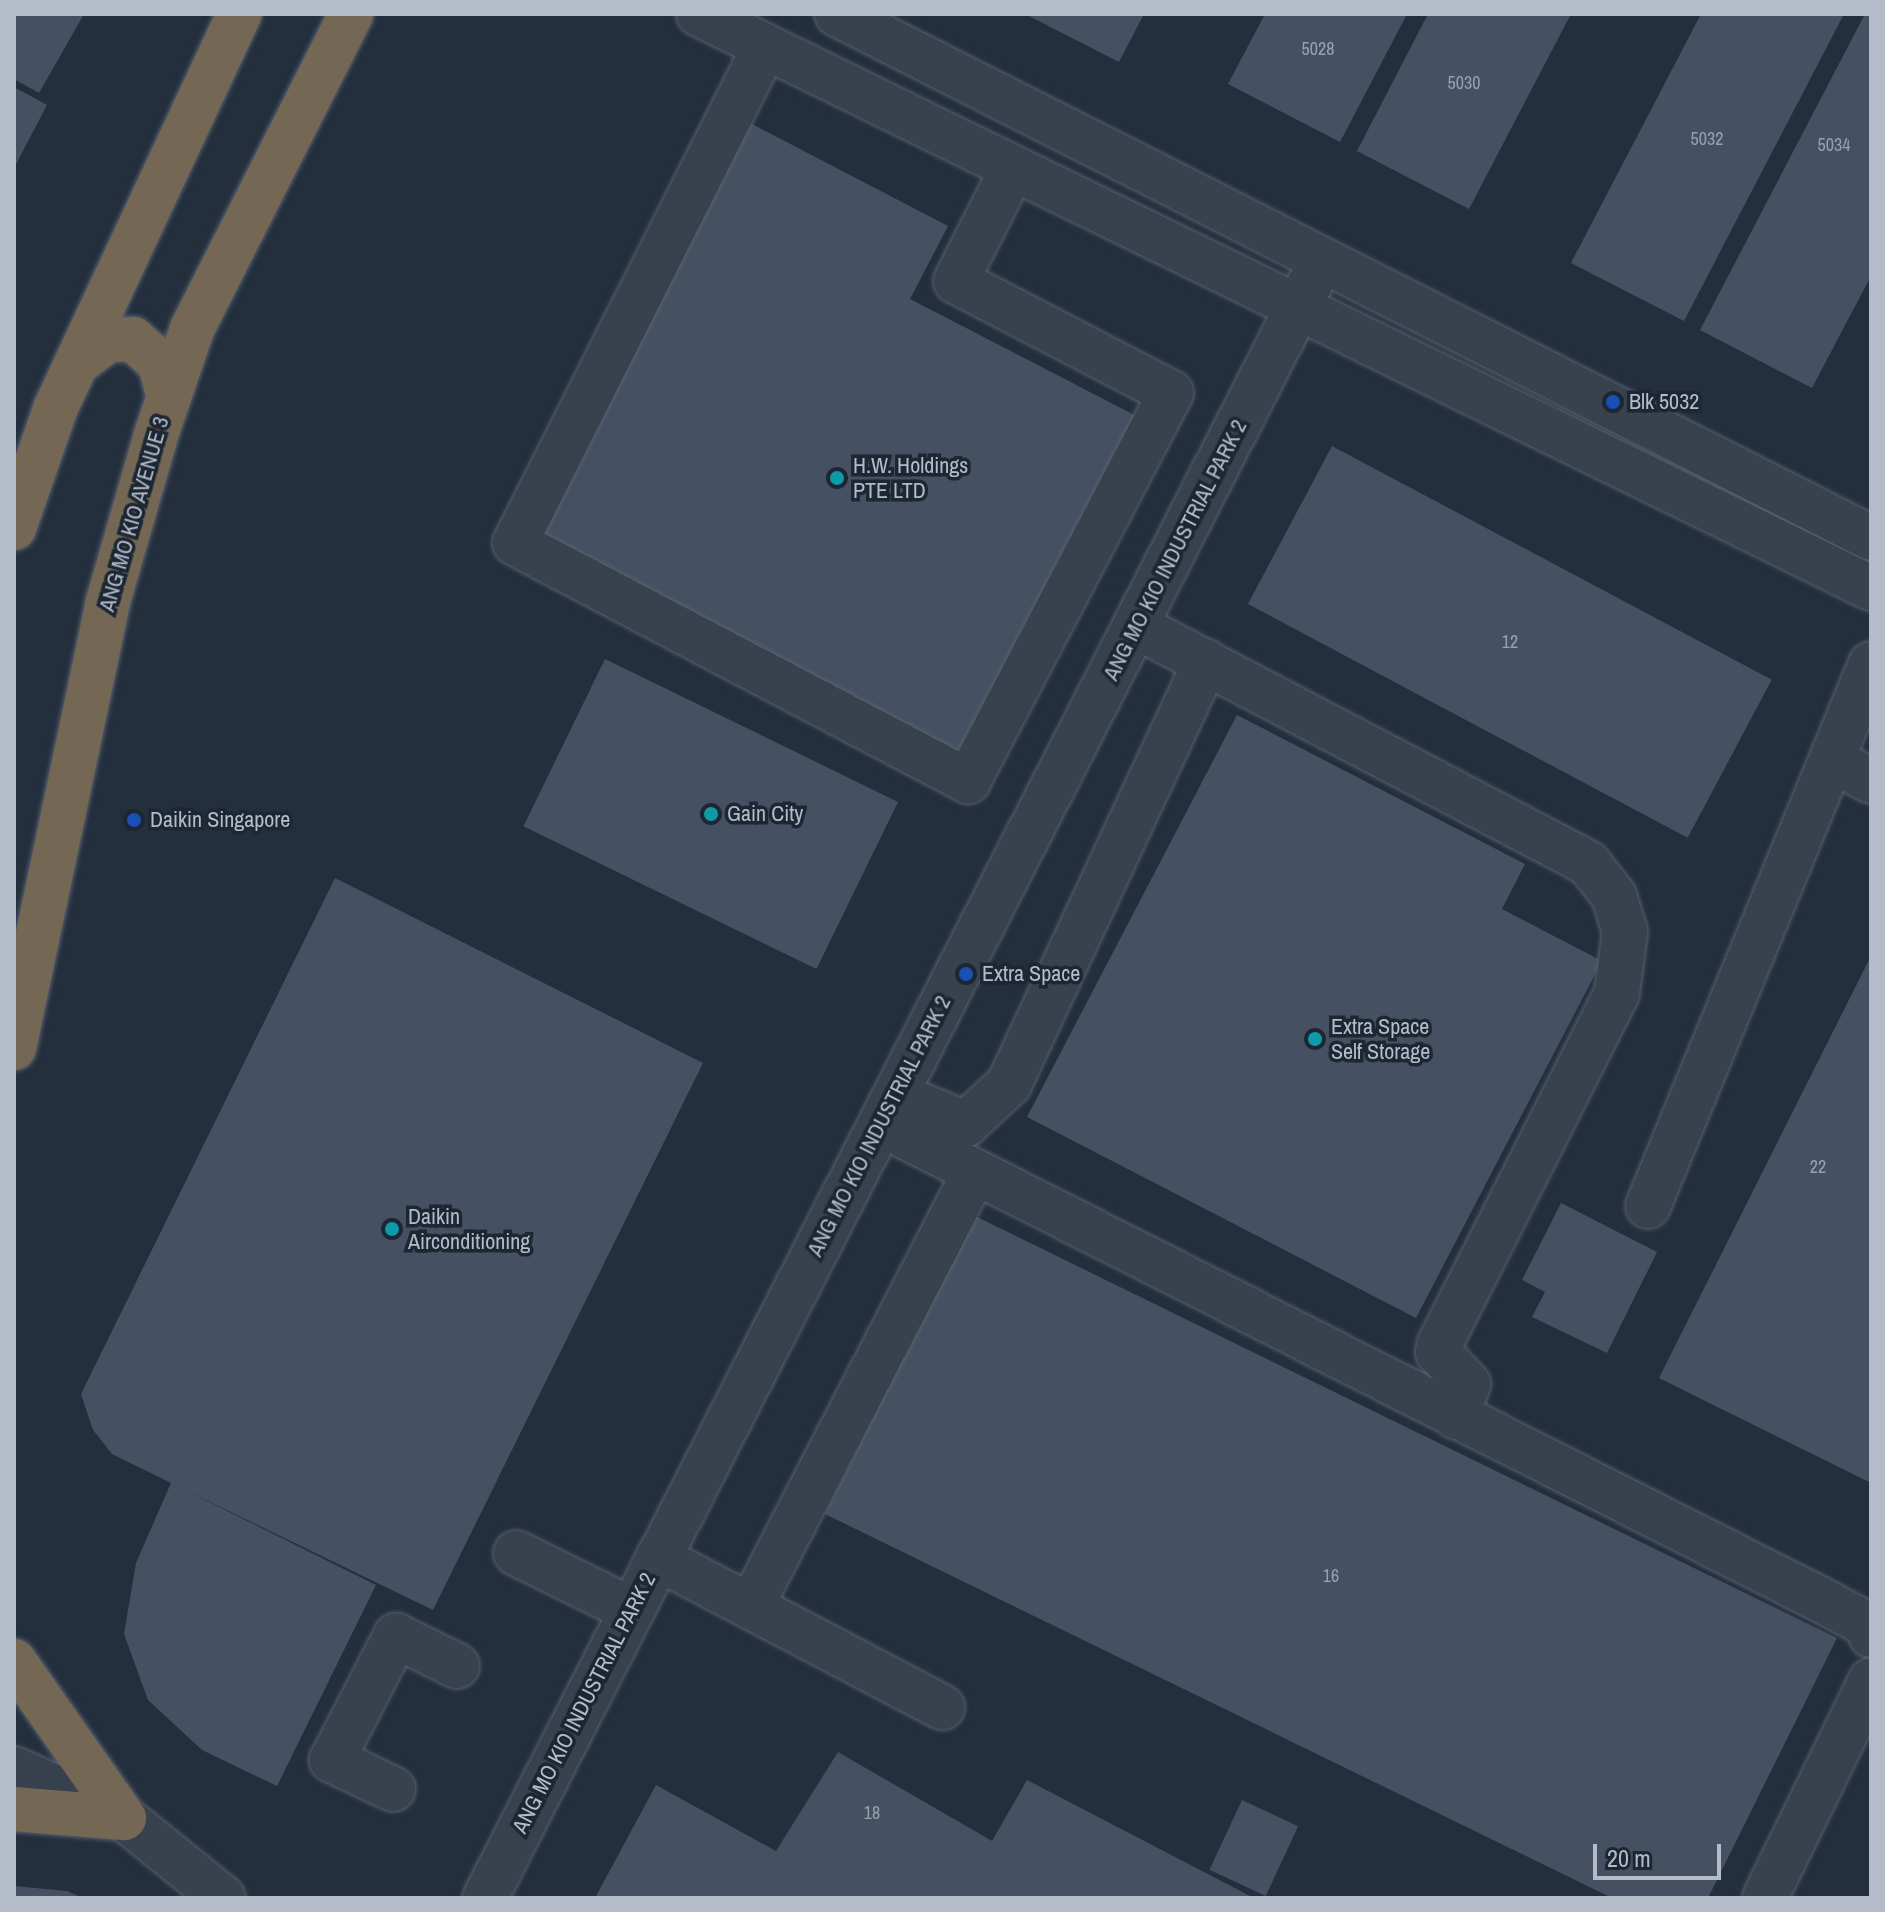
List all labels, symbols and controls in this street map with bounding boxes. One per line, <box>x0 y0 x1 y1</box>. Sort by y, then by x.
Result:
house number: 5028 <box>1302 38 1334 60</box>
house number: 5030 <box>1448 72 1480 94</box>
house number: 5032 <box>1691 128 1723 150</box>
house number: 5034 <box>1818 134 1850 156</box>
place label: Blk 5032 <box>1629 389 1699 415</box>
marker: Blk 5032 <box>1604 393 1622 411</box>
street label: ANG MO KIO AVENUE 3 <box>93 413 175 615</box>
street label: ANG MO KIO INDUSTRIAL PARK 2 <box>1098 415 1252 685</box>
place label: H.W. Holdings PTE LTD <box>853 452 968 504</box>
marker: H.W. Holdings PTE LTD <box>828 469 846 487</box>
house number: 12 <box>1502 631 1518 653</box>
place label: Gain City <box>727 801 803 827</box>
marker: Gain City <box>702 805 720 823</box>
place label: Daikin Singapore <box>150 807 290 833</box>
marker: Daikin Singapore <box>125 811 143 829</box>
place label: Extra Space <box>982 961 1080 987</box>
marker: Extra Space <box>957 965 975 983</box>
street label: ANG MO KIO INDUSTRIAL PARK 2 <box>802 991 956 1261</box>
place label: Extra Space Self Storage <box>1331 1013 1430 1064</box>
marker: Extra Space Self Storage <box>1306 1030 1324 1048</box>
house number: 22 <box>1810 1156 1826 1178</box>
place label: Daikin Airconditioning <box>408 1203 530 1254</box>
marker: Daikin Airconditioning <box>383 1220 401 1238</box>
house number: 16 <box>1323 1565 1339 1587</box>
street label: ANG MO KIO INDUSTRIAL PARK 2 <box>507 1568 661 1838</box>
house number: 18 <box>864 1802 880 1824</box>
scale bar <box>1597 1828 1725 1878</box>
text: 20 m <box>1607 1842 1651 1874</box>

